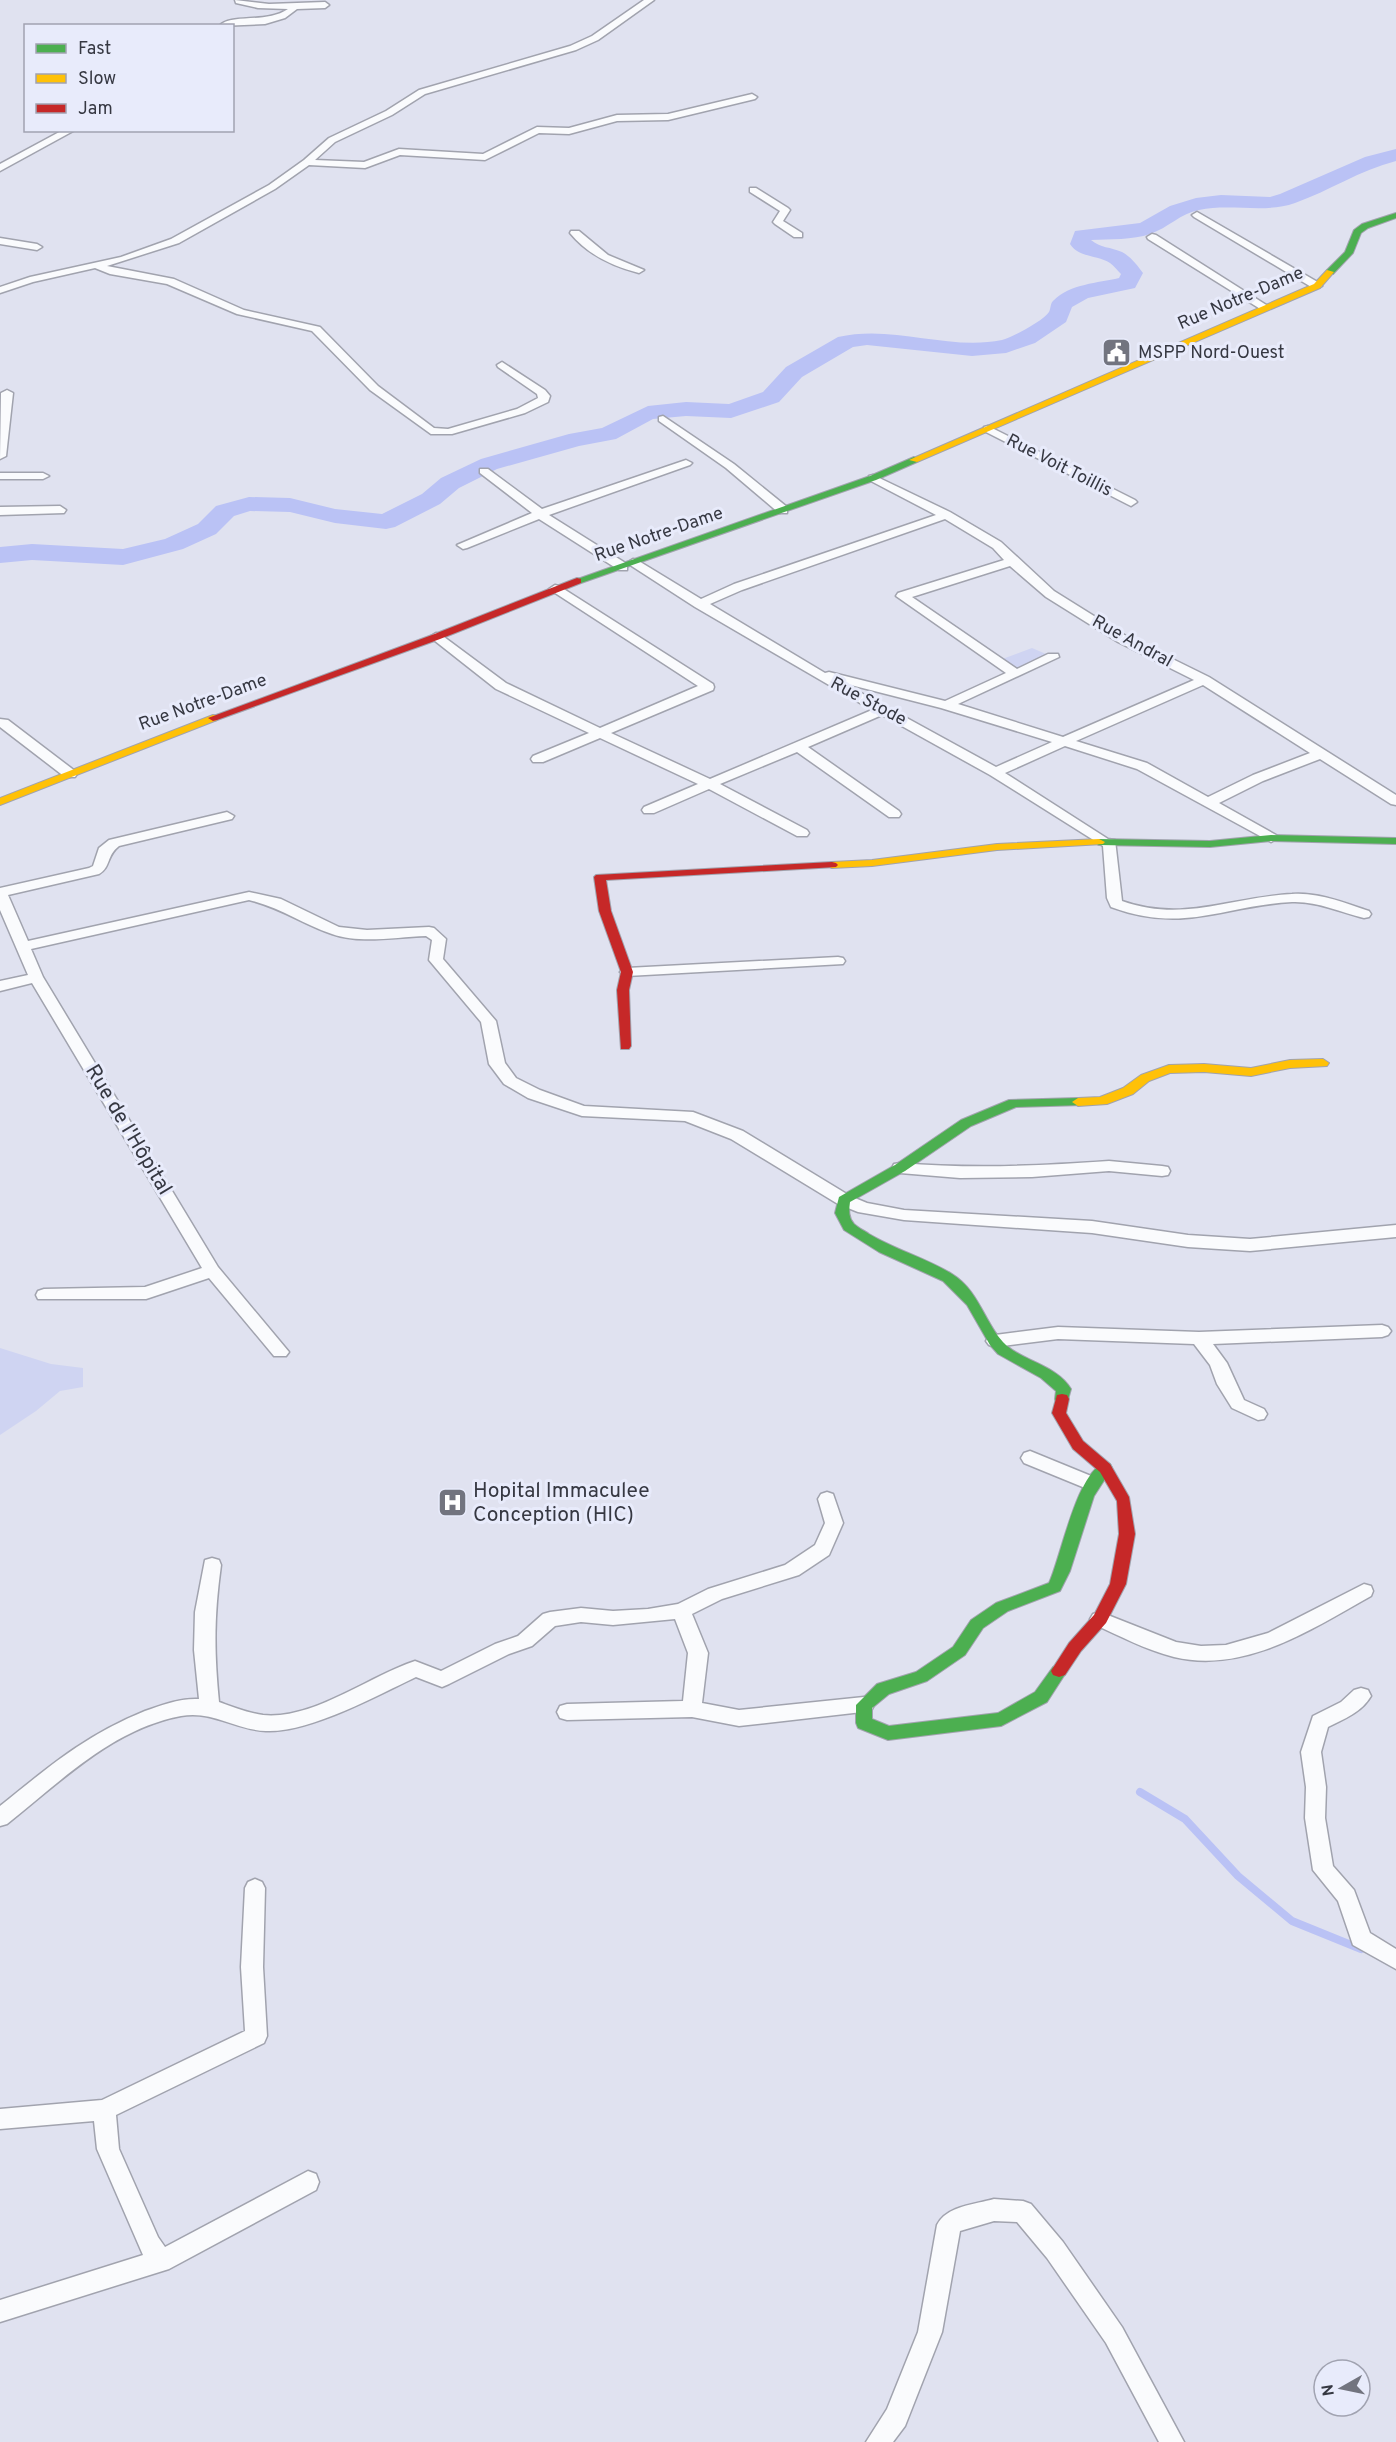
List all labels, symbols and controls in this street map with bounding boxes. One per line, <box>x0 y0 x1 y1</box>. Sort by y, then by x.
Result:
legend <box>24 24 234 132</box>
text: Fast <box>78 38 111 61</box>
text: Slow <box>78 68 116 91</box>
text: Jam <box>78 98 113 121</box>
street label: Rue Notre-Dame <box>1175 262 1307 336</box>
public building icon: MSPP Nord-Ouest <box>1101 337 1133 369</box>
place label: MSPP Nord-Ouest <box>1138 342 1285 365</box>
street label: Rue Voit Toillis <box>1002 429 1116 503</box>
street label: Rue Notre-Dame <box>592 502 726 568</box>
street label: Rue Andral <box>1088 610 1176 674</box>
street label: Rue Notre-Dame <box>136 669 270 737</box>
street label: Rue Stode <box>826 672 910 732</box>
street label: Rue de l'Hôpital <box>78 1060 178 1200</box>
place label: Hopital Immaculee Conception (HIC) <box>473 1478 650 1529</box>
hospital icon: Hopital Immaculee Conception (HIC) <box>436 1487 468 1519</box>
north arrow <box>1312 2358 1372 2418</box>
text: N <box>1318 2383 1340 2397</box>

